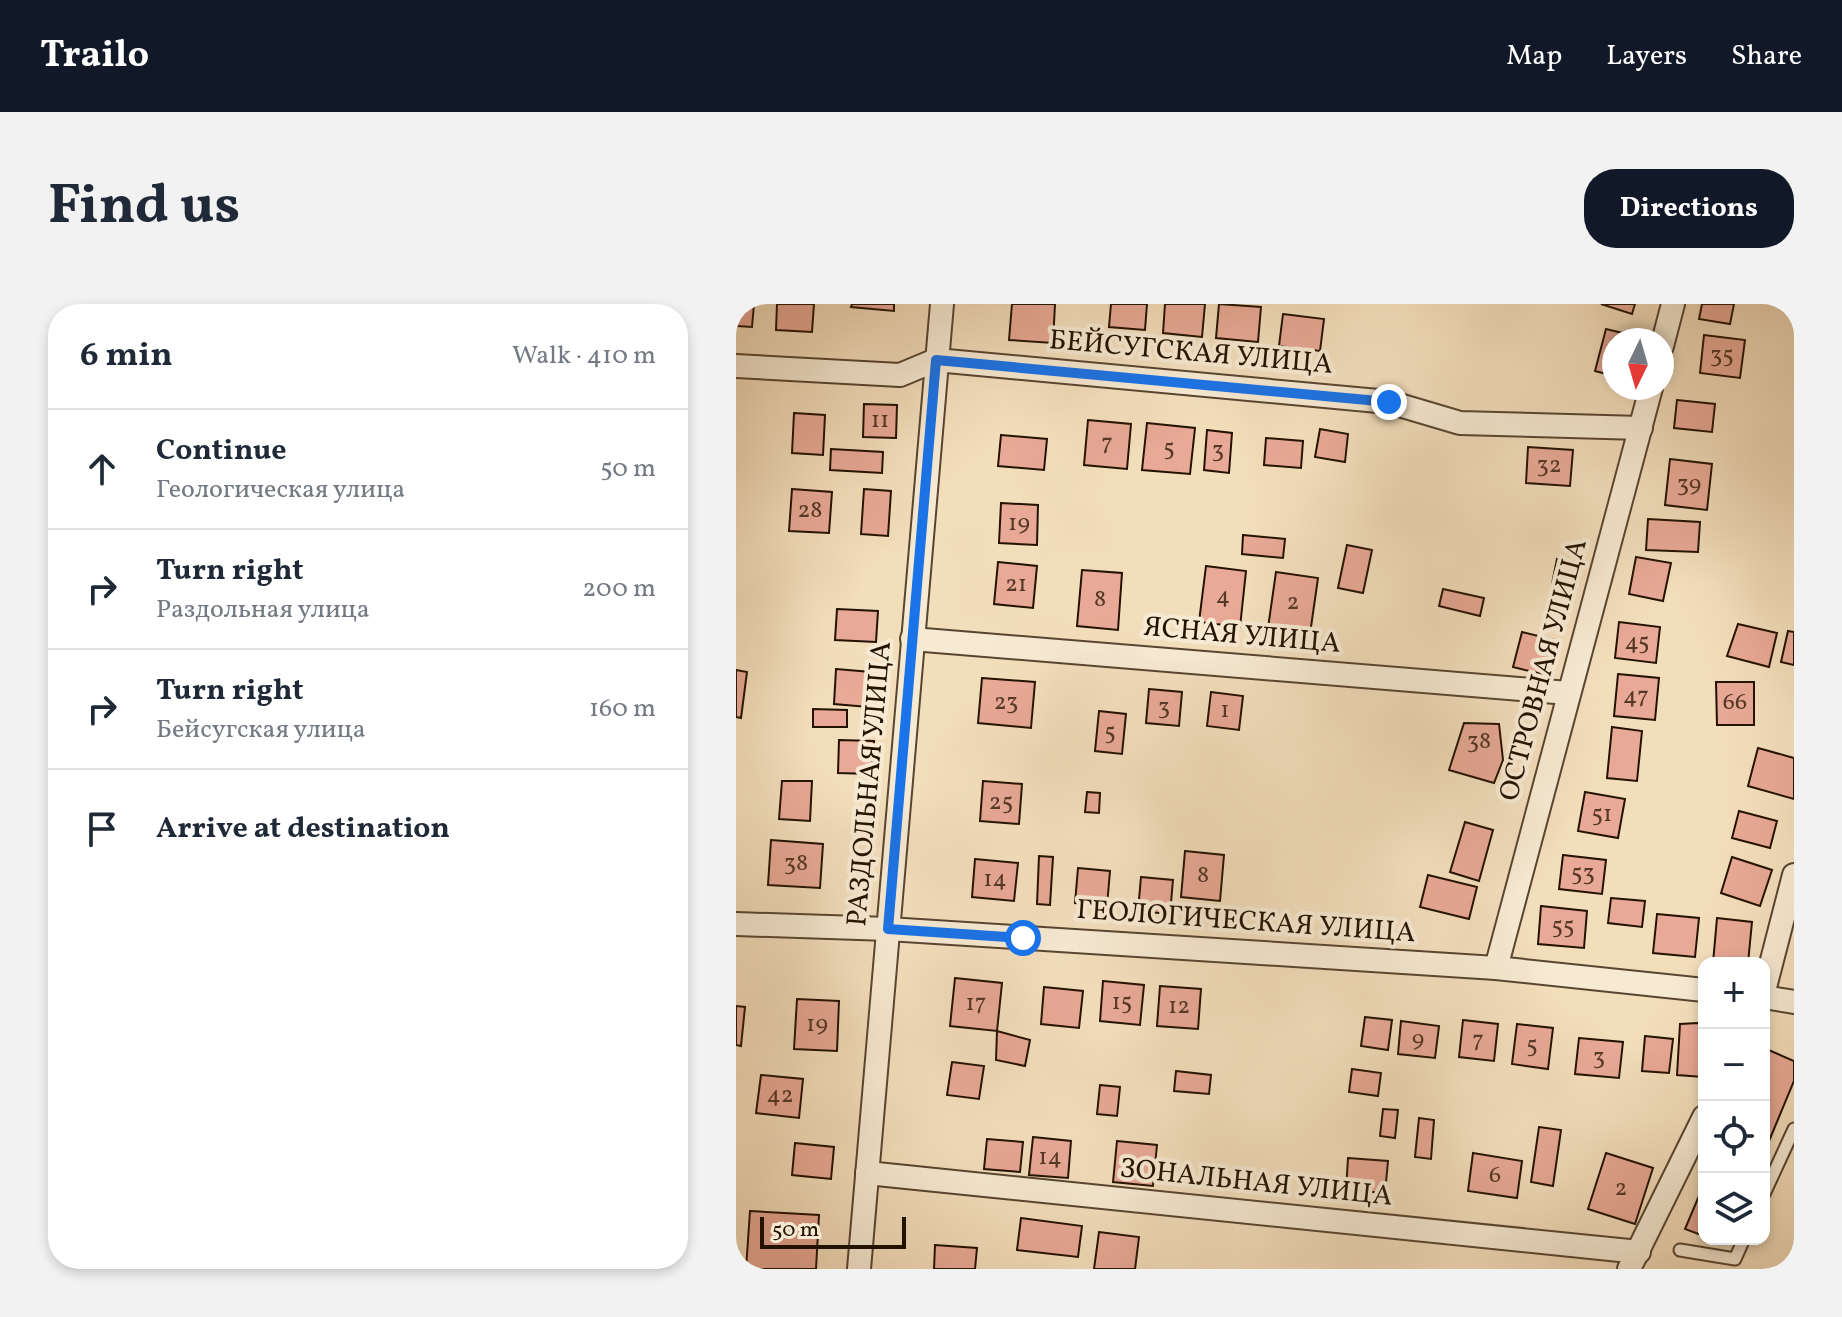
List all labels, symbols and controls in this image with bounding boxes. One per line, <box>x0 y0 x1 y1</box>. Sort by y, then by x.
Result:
text: Trailo <box>40 30 149 83</box>
text: Map <box>1506 37 1562 76</box>
text: Layers <box>1606 37 1687 76</box>
text: Share <box>1731 37 1802 76</box>
text: Find us <box>48 169 240 247</box>
button: Directions <box>1584 169 1794 248</box>
street label: БЕЙСУГСКАЯ УЛИЦА <box>1048 321 1335 385</box>
north arrow <box>1602 328 1674 400</box>
text: 6 min <box>80 333 173 380</box>
text: Walk · 410 m <box>512 338 656 374</box>
house number: 35 <box>1710 339 1734 373</box>
route end <box>1371 384 1407 420</box>
house number: 11 <box>871 404 889 438</box>
house number: 7 <box>1101 427 1113 461</box>
text: Continue <box>156 430 287 472</box>
house number: 5 <box>1163 432 1175 466</box>
house number: 3 <box>1212 434 1224 468</box>
icon: ahead <box>80 447 124 491</box>
house number: 32 <box>1536 449 1562 483</box>
text: 50 m <box>600 451 656 487</box>
house number: 39 <box>1677 468 1701 502</box>
text: Геологическая улица <box>156 472 405 508</box>
house number: 28 <box>797 494 823 528</box>
house number: 19 <box>1008 507 1030 541</box>
street label: ОСТРОВНАЯ УЛИЦА <box>1490 534 1598 805</box>
text: Turn right <box>156 550 304 592</box>
icon: right <box>80 567 124 611</box>
house number: 21 <box>1005 568 1027 602</box>
text: 200 m <box>582 571 656 607</box>
house number: 4 <box>1216 580 1230 614</box>
house number: 8 <box>1094 583 1106 617</box>
house number: 2 <box>1287 586 1299 620</box>
text: Раздольная улица <box>156 592 370 628</box>
street label: ЯСНАЯ УЛИЦА <box>1142 608 1342 664</box>
house number: 45 <box>1624 626 1650 660</box>
street label: РАЗДОЛЬНАЯ УЛИЦА <box>838 640 902 928</box>
text: Turn right <box>156 670 304 712</box>
house number: 47 <box>1623 680 1649 714</box>
house number: 23 <box>994 686 1018 720</box>
house number: 66 <box>1723 686 1747 720</box>
icon: right <box>80 687 124 731</box>
text: 160 m <box>589 691 656 727</box>
house number: 3 <box>1158 691 1170 725</box>
house number: 1 <box>1220 694 1230 728</box>
text: Бейсугская улица <box>156 712 366 748</box>
house number: 5 <box>1104 716 1116 750</box>
house number: 38 <box>1467 725 1491 759</box>
house number: 25 <box>989 786 1013 820</box>
house number: 51 <box>1592 798 1612 832</box>
icon: arrive <box>80 807 124 851</box>
text: Arrive at destination <box>156 808 450 850</box>
house number: 38 <box>784 847 808 881</box>
house number: 53 <box>1571 857 1595 891</box>
house number: 8 <box>1197 859 1209 893</box>
house number: 14 <box>983 863 1007 897</box>
street label: ГЕОЛОГИЧЕСКАЯ УЛИЦА <box>1075 891 1417 953</box>
house number: 55 <box>1551 910 1575 944</box>
route start <box>1005 920 1041 956</box>
map controls <box>1698 957 1770 1245</box>
button: + <box>1698 957 1770 1029</box>
house number: 15 <box>1112 986 1132 1020</box>
house number: 17 <box>966 987 986 1021</box>
house number: 12 <box>1168 990 1190 1024</box>
house number: 19 <box>806 1008 828 1042</box>
house number: 9 <box>1412 1023 1424 1057</box>
house number: 7 <box>1472 1024 1484 1058</box>
house number: 5 <box>1526 1029 1538 1063</box>
button: − <box>1698 1029 1770 1101</box>
house number: 3 <box>1593 1041 1605 1075</box>
house number: 42 <box>766 1079 794 1113</box>
button: locate <box>1698 1101 1770 1173</box>
house number: 14 <box>1038 1141 1062 1175</box>
street label: ЗОНАЛЬНАЯ УЛИЦА <box>1118 1149 1395 1217</box>
house number: 6 <box>1489 1159 1501 1193</box>
house number: 2 <box>1615 1172 1627 1206</box>
button: layers <box>1698 1173 1770 1245</box>
scale bar <box>760 1213 906 1249</box>
text: 50 m <box>772 1215 819 1246</box>

